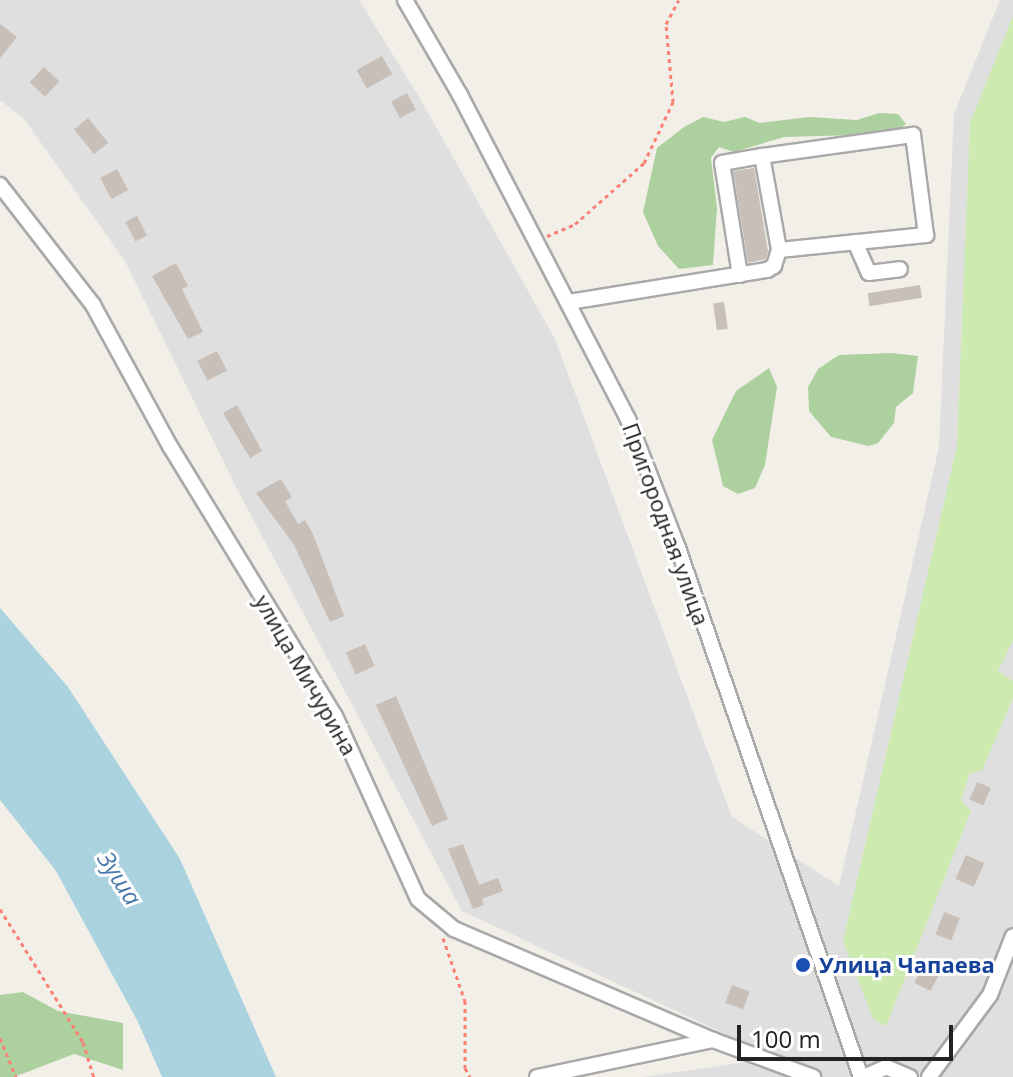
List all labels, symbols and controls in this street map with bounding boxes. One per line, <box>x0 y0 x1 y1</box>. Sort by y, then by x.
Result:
street label: Пригородная улица <box>617 419 715 629</box>
street label: улица Мичурина <box>249 590 363 760</box>
water label: Зуша <box>92 846 148 910</box>
place label: Улица Чапаева <box>819 952 995 978</box>
marker: Улица Чапаева <box>794 956 812 974</box>
scale bar <box>741 1009 957 1059</box>
text: 100 m <box>751 1022 821 1055</box>

